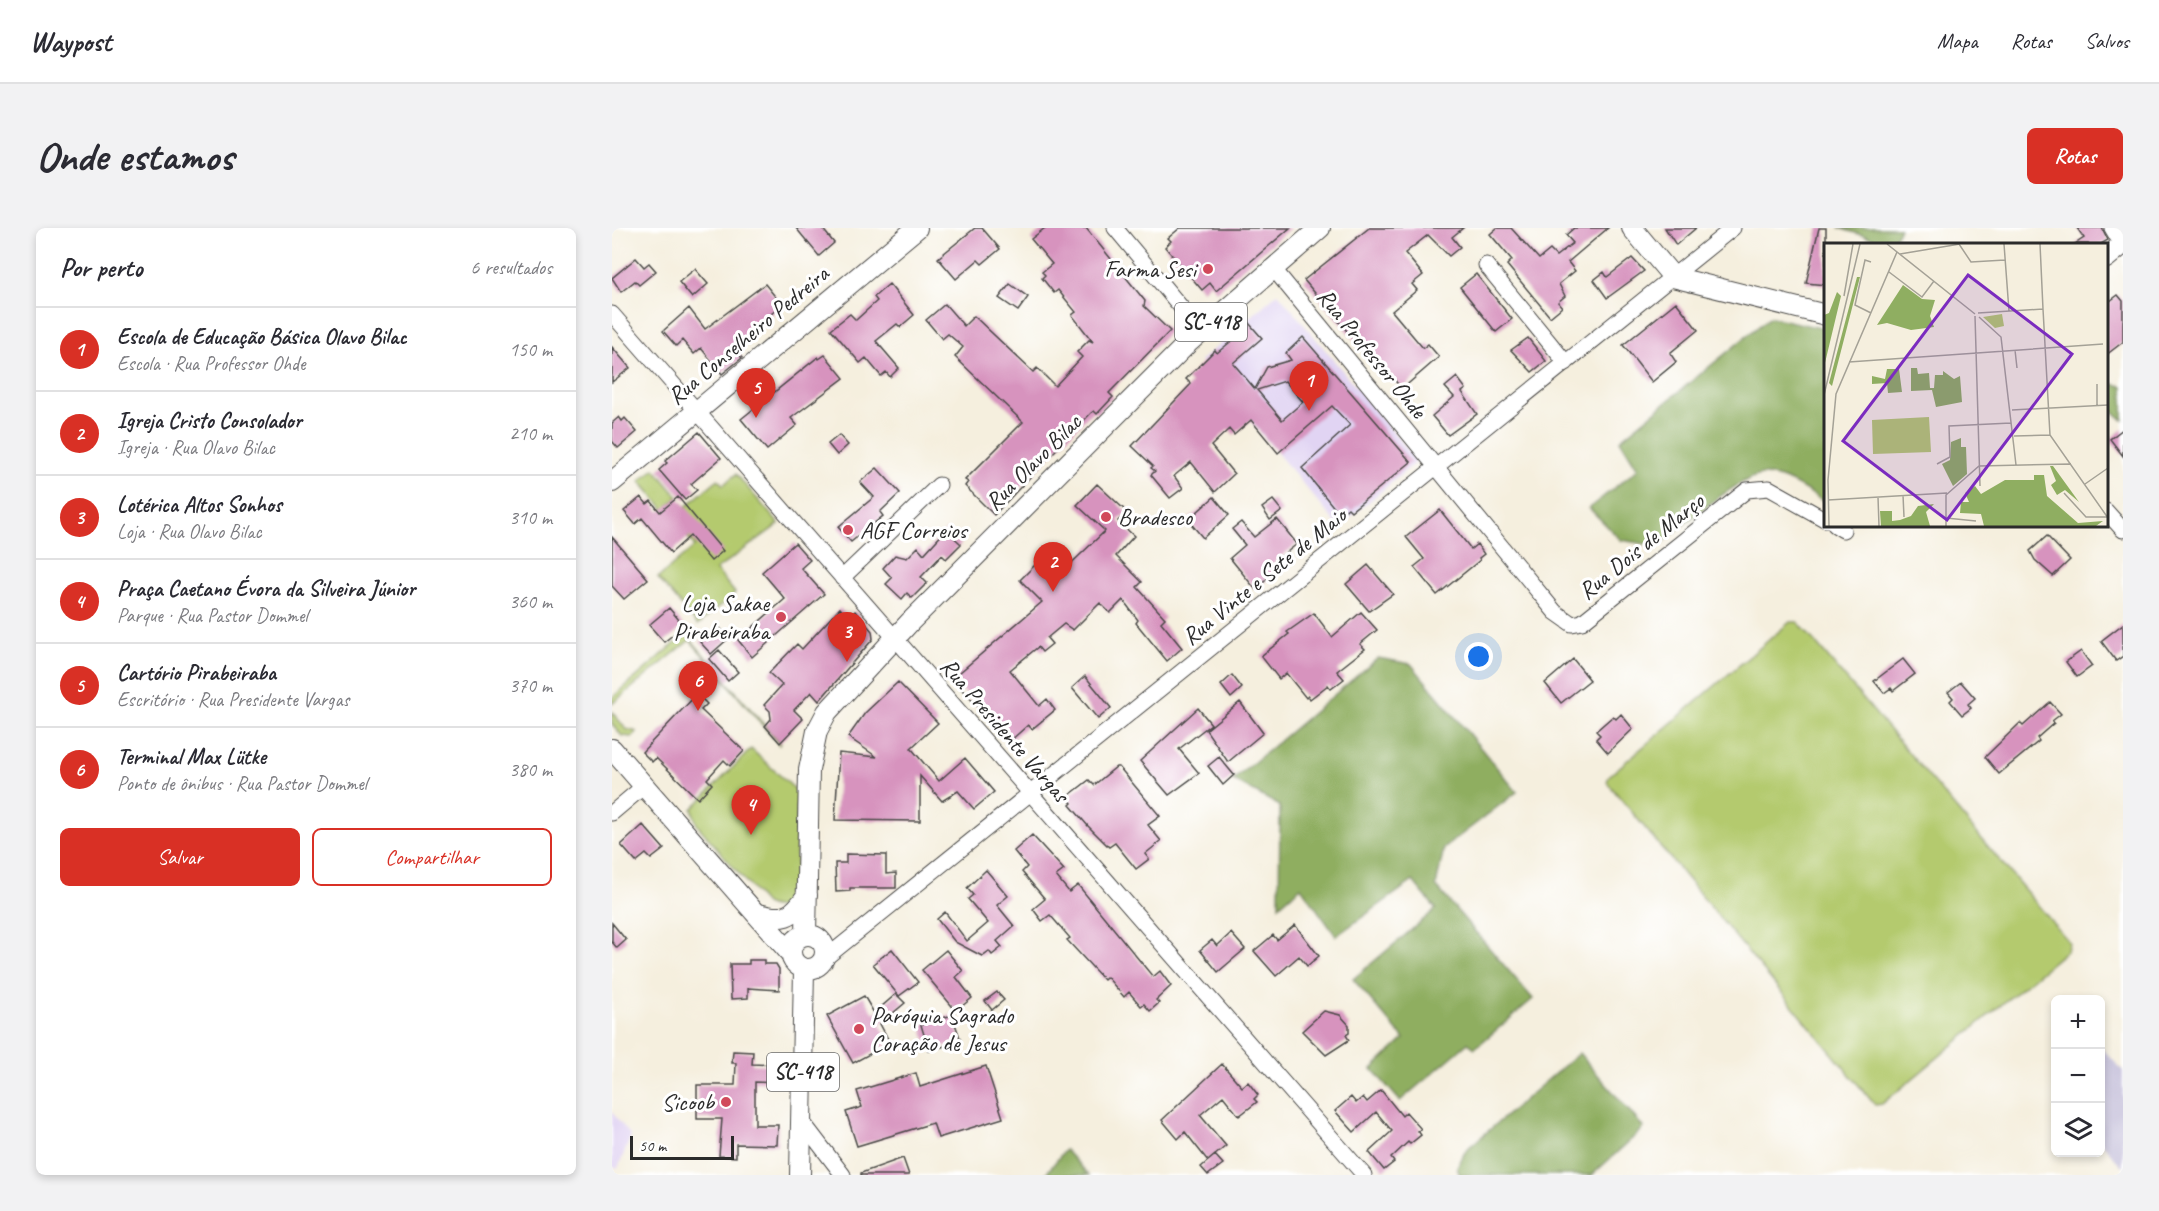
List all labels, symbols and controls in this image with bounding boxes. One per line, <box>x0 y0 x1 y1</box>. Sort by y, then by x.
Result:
text: Waypost <box>30 24 111 59</box>
text: Mapa <box>1937 28 1978 54</box>
text: Rotas <box>2011 28 2052 54</box>
text: Salvos <box>2085 28 2129 54</box>
button: Rotas <box>2027 128 2123 184</box>
text: Onde estamos <box>36 130 233 183</box>
inset map <box>1824 243 2108 526</box>
text: Por perto <box>60 251 142 284</box>
place label: Farma Sesi <box>1104 254 1199 284</box>
text: 6 resultados <box>470 255 552 280</box>
street label: Rua Conselheiro Pedreira <box>661 258 836 411</box>
marker: Farma Sesi <box>1201 262 1215 276</box>
street label: Rua Professor Ohde <box>1310 282 1435 426</box>
road number: SC-418 <box>1175 303 1247 341</box>
text: Escola de Educação Básica Olavo Bilac <box>117 323 407 351</box>
text: 1 <box>75 337 84 362</box>
text: 150 m <box>509 337 552 362</box>
text: Escola · Rua Professor Ohde <box>117 351 305 376</box>
pin: 1 <box>1290 362 1328 411</box>
pin: 5 <box>736 368 776 418</box>
street label: Rua Olavo Bilac <box>978 406 1089 517</box>
text: Igreja Cristo Consolador <box>117 407 302 435</box>
text: 2 <box>75 421 84 446</box>
text: 210 m <box>509 421 552 446</box>
text: Igreja · Rua Olavo Bilac <box>117 435 275 460</box>
street label: Rua Dois de Março <box>1572 485 1711 606</box>
text: Lotérica Altos Sonhos <box>117 491 282 519</box>
street label: Rua Vinte e Sete de Maio <box>1176 499 1354 651</box>
place label: Bradesco <box>1118 502 1193 532</box>
text: 3 <box>75 505 84 530</box>
text: 310 m <box>509 505 552 530</box>
marker: Bradesco <box>1099 510 1113 524</box>
place label: AGF Correios <box>860 515 969 545</box>
text: Loja · Rua Olavo Bilac <box>117 519 262 544</box>
marker: AGF Correios <box>841 523 855 537</box>
pin: 2 <box>1034 542 1072 592</box>
text: Praça Caetano Évora da Silveira Júnior <box>117 575 415 603</box>
place label: Loja Sakae Pirabeiraba <box>674 588 771 646</box>
text: 4 <box>75 589 84 614</box>
text: 360 m <box>509 589 552 614</box>
text: Parque · Rua Pastor Dommel <box>117 603 308 628</box>
marker: Loja Sakae Pirabeiraba <box>774 610 788 624</box>
pin: 3 <box>828 612 866 662</box>
your location <box>1464 642 1493 671</box>
street label: Rua Presidente Vargas <box>934 651 1077 810</box>
text: Cartório Pirabeiraba <box>117 659 276 687</box>
pin: 6 <box>678 662 718 711</box>
text: 5 <box>75 673 84 698</box>
text: 370 m <box>509 673 552 698</box>
text: Escritório · Rua Presidente Vargas <box>117 687 349 712</box>
text: Terminal Max Lütke <box>117 743 266 771</box>
text: 6 <box>75 757 84 782</box>
text: 380 m <box>509 757 552 782</box>
text: Ponto de ônibus · Rua Pastor Dommel <box>117 771 367 796</box>
pin: 4 <box>732 786 770 835</box>
button: Salvar <box>60 828 300 886</box>
button: Compartilhar <box>312 828 552 886</box>
map controls <box>2051 995 2105 1157</box>
button: + <box>2051 995 2105 1049</box>
place label: Paróquia Sagrado Coração de Jesus <box>871 1000 1015 1058</box>
marker: Paróquia Sagrado Coração de Jesus <box>852 1022 866 1036</box>
button: − <box>2051 1049 2105 1103</box>
road number: SC-418 <box>767 1053 839 1091</box>
place label: Sicoob <box>661 1087 716 1117</box>
marker: Sicoob <box>719 1095 733 1109</box>
button: layers <box>2051 1103 2105 1157</box>
scale bar <box>630 1133 734 1160</box>
text: 50 m <box>639 1136 666 1156</box>

